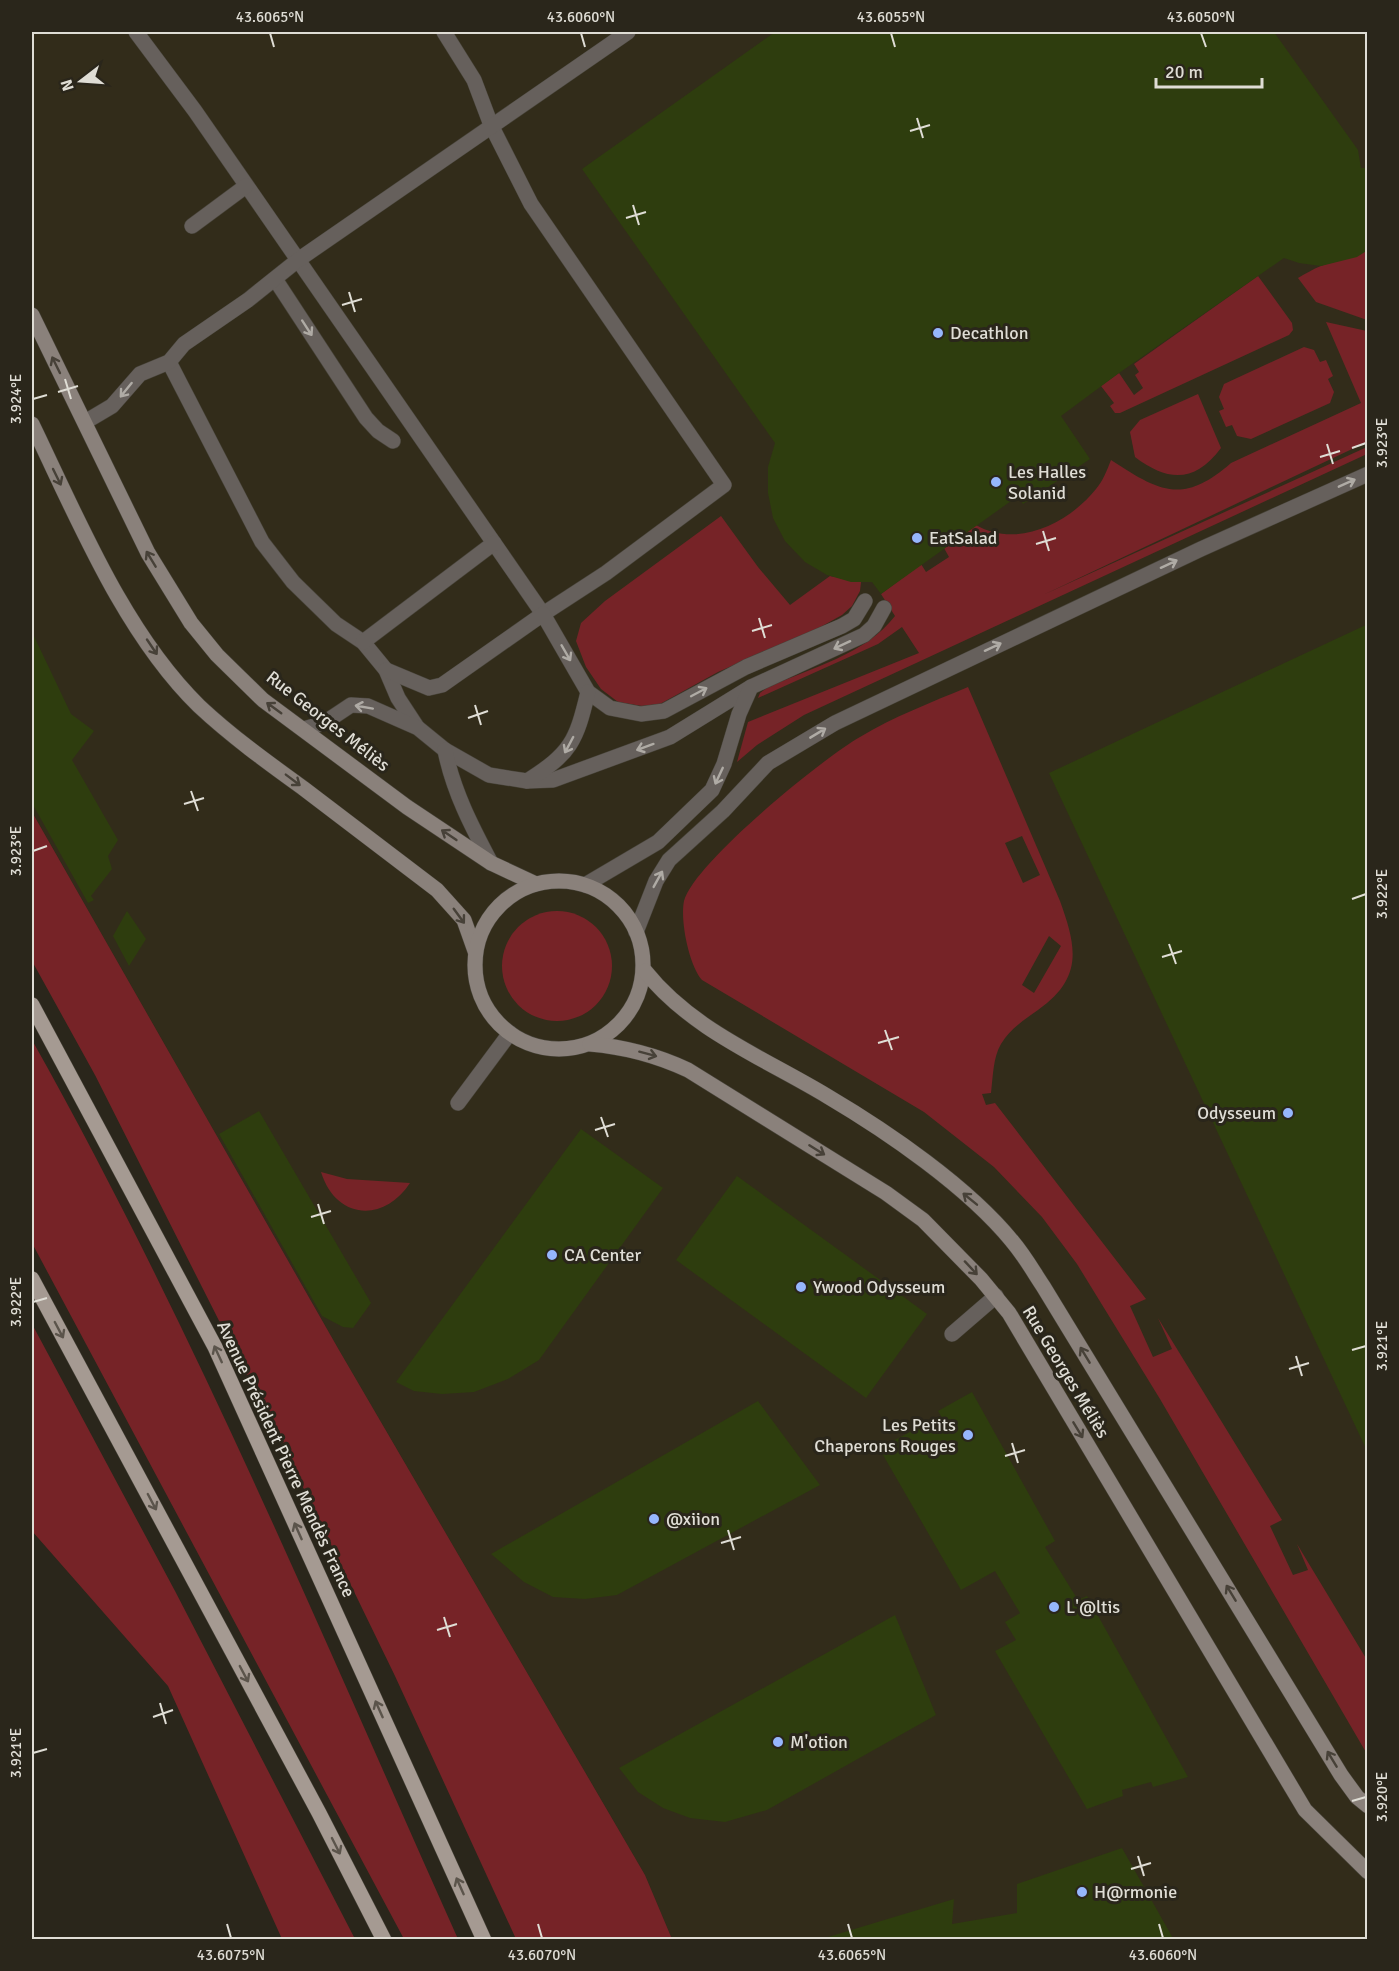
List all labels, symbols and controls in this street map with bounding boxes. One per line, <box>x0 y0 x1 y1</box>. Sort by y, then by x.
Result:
text: 43.6065°N <box>236 8 304 26</box>
text: 43.6060°N <box>547 8 615 26</box>
text: 43.6055°N <box>857 8 925 26</box>
text: 43.6050°N <box>1167 8 1235 26</box>
north arrow <box>51 51 111 111</box>
scale bar <box>1156 51 1262 89</box>
text: 20 m <box>1165 61 1203 83</box>
text: N <box>56 77 79 93</box>
one-way arrow <box>301 319 313 336</box>
place label: Decathlon <box>950 322 1028 344</box>
marker: Decathlon <box>931 326 945 340</box>
one-way arrow <box>50 356 62 374</box>
text: 3.924°E <box>7 374 25 424</box>
one-way arrow <box>119 381 132 397</box>
text: 3.923°E <box>1373 418 1391 468</box>
place label: Les Halles Solanid <box>1008 461 1086 504</box>
one-way arrow <box>52 468 64 486</box>
marker: Les Halles Solanid <box>989 475 1003 489</box>
one-way arrow <box>1337 477 1355 488</box>
place label: EatSalad <box>929 527 997 549</box>
marker: EatSalad <box>910 531 924 545</box>
one-way arrow <box>145 550 157 567</box>
one-way arrow <box>1160 557 1178 569</box>
one-way arrow <box>146 638 158 655</box>
one-way arrow <box>833 640 851 652</box>
one-way arrow <box>983 641 1001 653</box>
one-way arrow <box>560 644 572 661</box>
street label: Rue Georges Méliès <box>262 666 394 776</box>
one-way arrow <box>689 686 707 697</box>
one-way arrow <box>354 701 374 712</box>
one-way arrow <box>267 702 283 714</box>
one-way arrow <box>809 727 826 739</box>
one-way arrow <box>563 735 574 753</box>
one-way arrow <box>636 742 655 753</box>
one-way arrow <box>712 767 724 785</box>
one-way arrow <box>284 774 300 787</box>
text: 3.923°E <box>7 826 25 876</box>
one-way arrow <box>441 829 458 841</box>
text: 3.922°E <box>1373 869 1391 919</box>
one-way arrow <box>653 870 664 888</box>
one-way arrow <box>453 908 465 924</box>
one-way arrow <box>638 1048 657 1060</box>
place label: Odysseum <box>1197 1102 1276 1124</box>
marker: Odysseum <box>1281 1106 1295 1120</box>
one-way arrow <box>808 1145 825 1157</box>
one-way arrow <box>963 1192 978 1206</box>
place label: CA Center <box>564 1244 642 1266</box>
marker: CA Center <box>545 1248 559 1262</box>
one-way arrow <box>964 1260 978 1275</box>
place label: Ywood Odysseum <box>813 1276 945 1298</box>
text: 3.922°E <box>7 1277 25 1327</box>
marker: Ywood Odysseum <box>794 1280 808 1294</box>
street label: Rue Georges Méliès <box>1018 1302 1114 1442</box>
street label: Avenue Président Pierre Mendès France <box>212 1317 360 1601</box>
one-way arrow <box>53 1321 65 1338</box>
text: 3.921°E <box>1373 1321 1391 1371</box>
one-way arrow <box>211 1345 223 1363</box>
one-way arrow <box>1079 1347 1091 1364</box>
place label: Les Petits Chaperons Rouges <box>814 1414 956 1457</box>
one-way arrow <box>1073 1421 1085 1438</box>
marker: Les Petits Chaperons Rouges <box>961 1428 975 1442</box>
one-way arrow <box>146 1493 158 1510</box>
place label: @xiion <box>666 1508 720 1530</box>
marker: @xiion <box>647 1512 661 1526</box>
one-way arrow <box>292 1523 304 1541</box>
one-way arrow <box>1225 1585 1237 1602</box>
place label: L'@ltis <box>1066 1596 1120 1618</box>
marker: L'@ltis <box>1047 1600 1061 1614</box>
one-way arrow <box>239 1664 250 1682</box>
one-way arrow <box>373 1700 384 1718</box>
text: 3.921°E <box>7 1728 25 1778</box>
place label: M'otion <box>790 1731 848 1753</box>
marker: M'otion <box>771 1735 785 1749</box>
one-way arrow <box>1326 1751 1338 1768</box>
text: 3.920°E <box>1373 1772 1391 1822</box>
one-way arrow <box>330 1836 342 1854</box>
one-way arrow <box>454 1878 465 1896</box>
place label: H@rmonie <box>1094 1881 1177 1903</box>
marker: H@rmonie <box>1075 1885 1089 1899</box>
text: 43.6075°N <box>197 1946 265 1964</box>
text: 43.6070°N <box>508 1946 576 1964</box>
text: 43.6065°N <box>818 1946 886 1964</box>
text: 43.6060°N <box>1129 1946 1197 1964</box>

